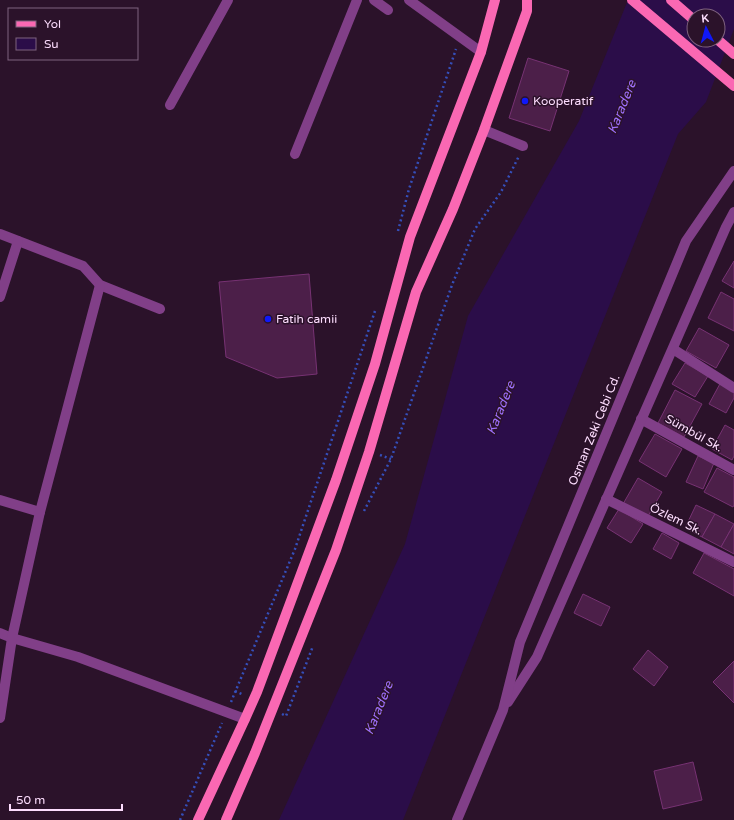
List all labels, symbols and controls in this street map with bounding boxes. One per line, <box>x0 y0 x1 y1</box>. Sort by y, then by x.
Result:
legend <box>8 8 138 60</box>
north arrow <box>686 8 726 48</box>
text: K <box>701 12 710 25</box>
text: Yol <box>44 17 61 31</box>
text: Su <box>44 37 59 51</box>
water label: Karadere <box>604 77 640 136</box>
place label: Kooperatif <box>533 94 594 108</box>
marker: Kooperatif <box>520 96 530 106</box>
place label: Fatih camii <box>276 312 337 326</box>
marker: Fatih camii <box>263 314 273 324</box>
street label: Osman Zeki Cebi Cd. <box>565 373 623 487</box>
water label: Karadere <box>483 378 519 437</box>
street label: Sümbül Sk. <box>663 411 725 455</box>
street label: Özlem Sk. <box>647 500 705 538</box>
water label: Karadere <box>361 678 397 737</box>
scale bar <box>10 786 122 812</box>
text: 50 m <box>16 793 45 807</box>

